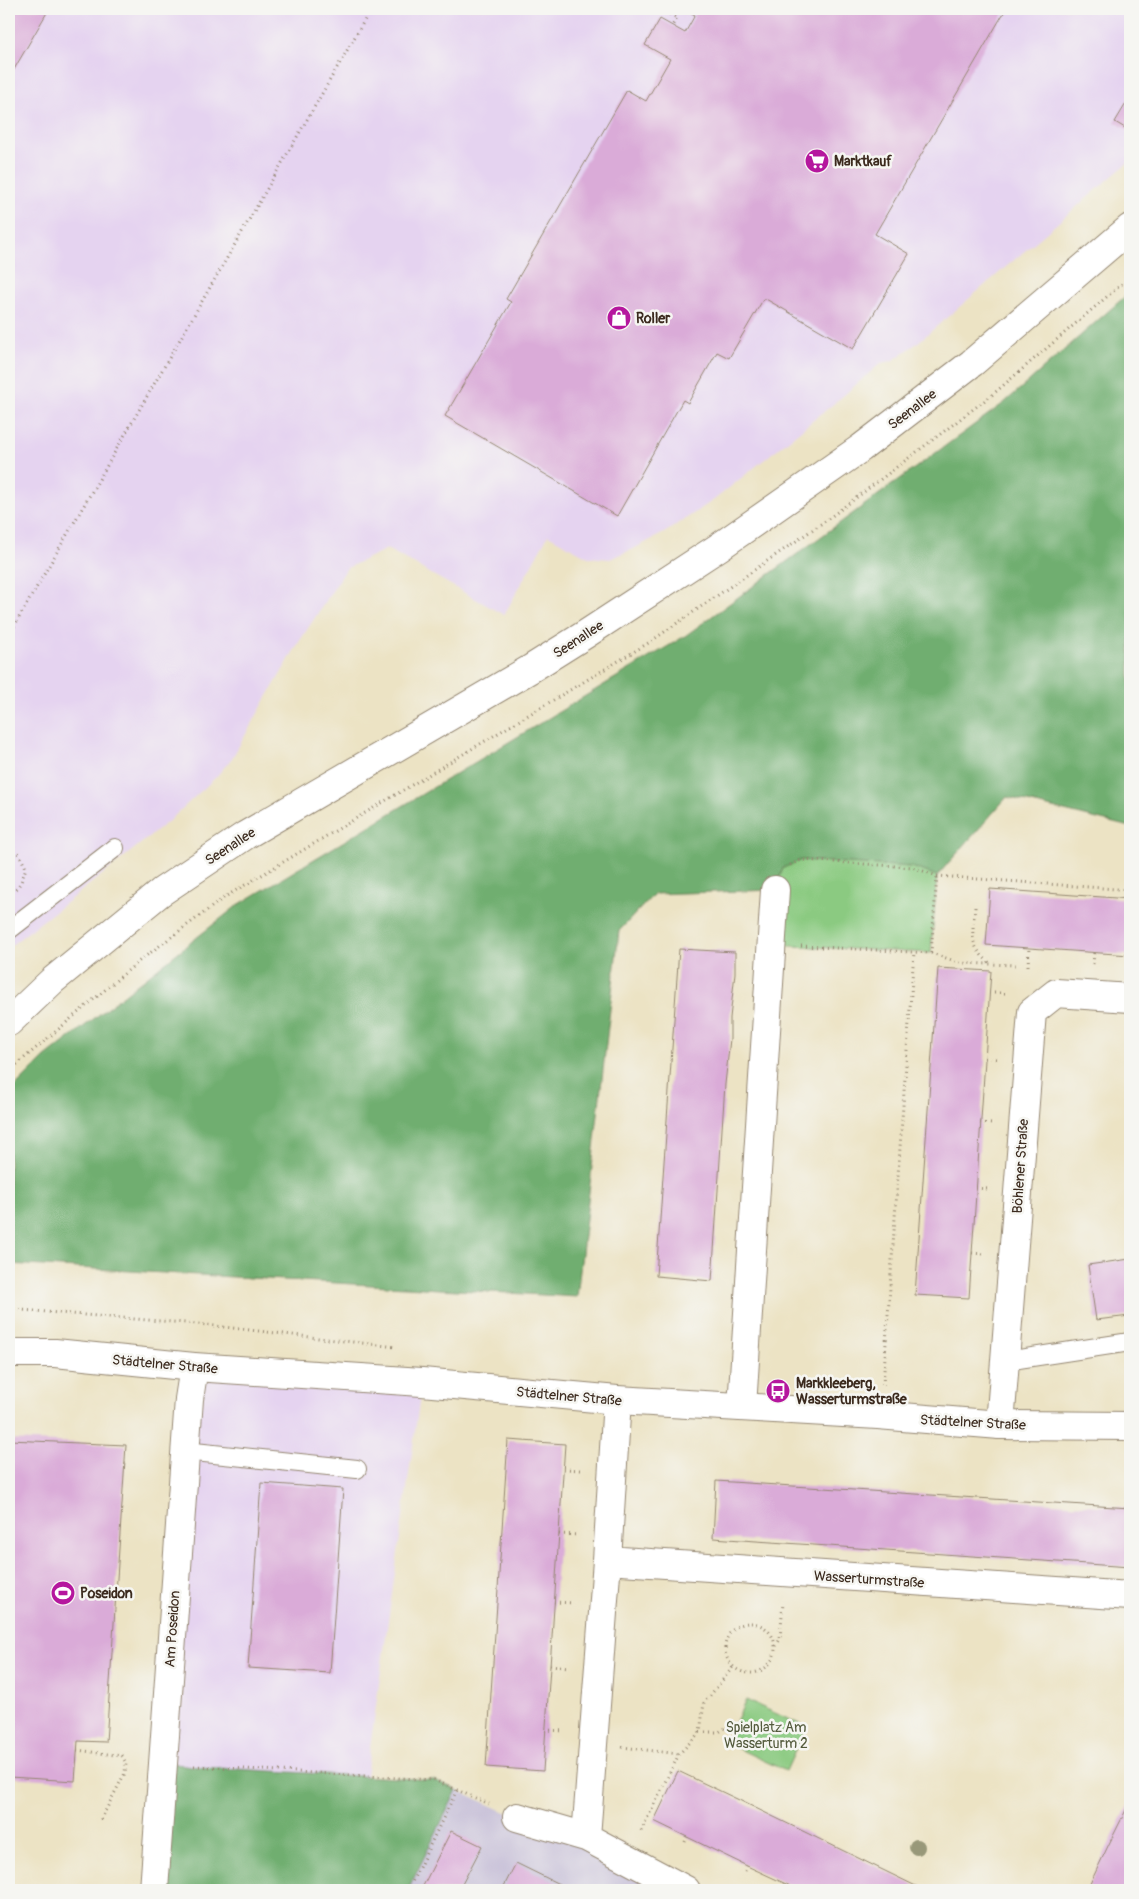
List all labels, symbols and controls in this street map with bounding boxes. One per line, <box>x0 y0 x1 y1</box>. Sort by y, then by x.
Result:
supermarket icon: Marktkauf <box>804 148 830 174</box>
place label: Marktkauf <box>834 153 892 170</box>
shop icon: Roller <box>606 305 632 331</box>
place label: Roller <box>636 310 671 327</box>
street label: Seenallee <box>885 386 940 433</box>
street label: Seenallee <box>550 617 607 662</box>
street label: Seenallee <box>202 824 259 869</box>
street label: Böhlener Straße <box>1009 1118 1032 1214</box>
street label: Städtelner Straße <box>111 1351 219 1378</box>
place label: Markkleeberg, Wasserturmstraße <box>796 1375 908 1408</box>
bus stop icon: Markkleeberg, Wasserturmstraße <box>765 1378 791 1404</box>
street label: Städtelner Straße <box>515 1383 623 1410</box>
street label: Städtelner Straße <box>920 1411 1026 1434</box>
street label: Wasserturmstraße <box>813 1567 925 1592</box>
sports icon: Poseidon <box>50 1580 76 1606</box>
place label: Poseidon <box>80 1585 133 1602</box>
street label: Am Poseidon <box>161 1590 184 1668</box>
park label: Spielplatz Am Wasserturm 2 <box>724 1719 808 1752</box>

